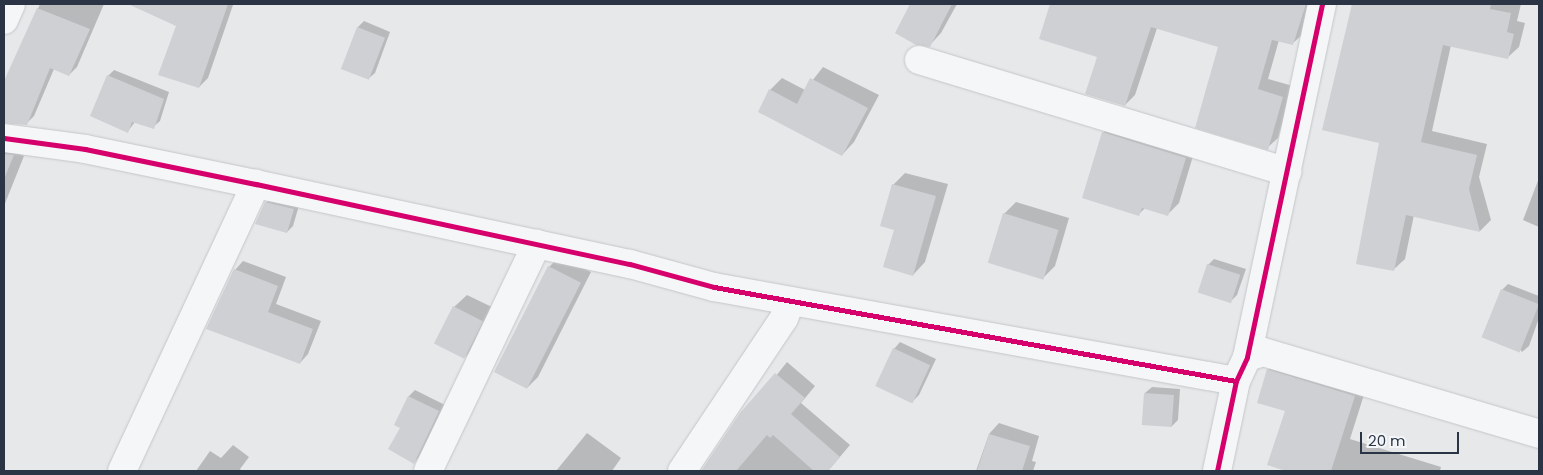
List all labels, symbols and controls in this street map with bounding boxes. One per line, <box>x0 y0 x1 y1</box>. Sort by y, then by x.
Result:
scale bar <box>1363 422 1462 454</box>
text: 20 m <box>1368 430 1406 451</box>

